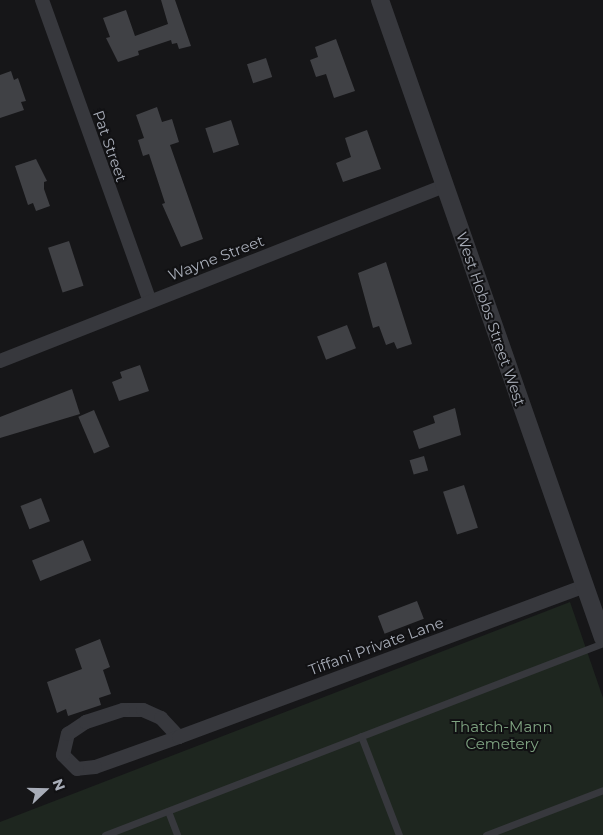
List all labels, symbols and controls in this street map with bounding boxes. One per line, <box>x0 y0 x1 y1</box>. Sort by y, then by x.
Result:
street label: Pat Street <box>89 108 131 184</box>
street label: West Hobbs Street West <box>453 230 529 408</box>
street label: Wayne Street <box>166 231 266 285</box>
street label: Tiffani Private Lane <box>306 613 446 679</box>
park label: Thatch-Mann Cemetery <box>451 717 553 752</box>
north arrow <box>20 765 70 815</box>
text: N <box>49 776 69 793</box>

